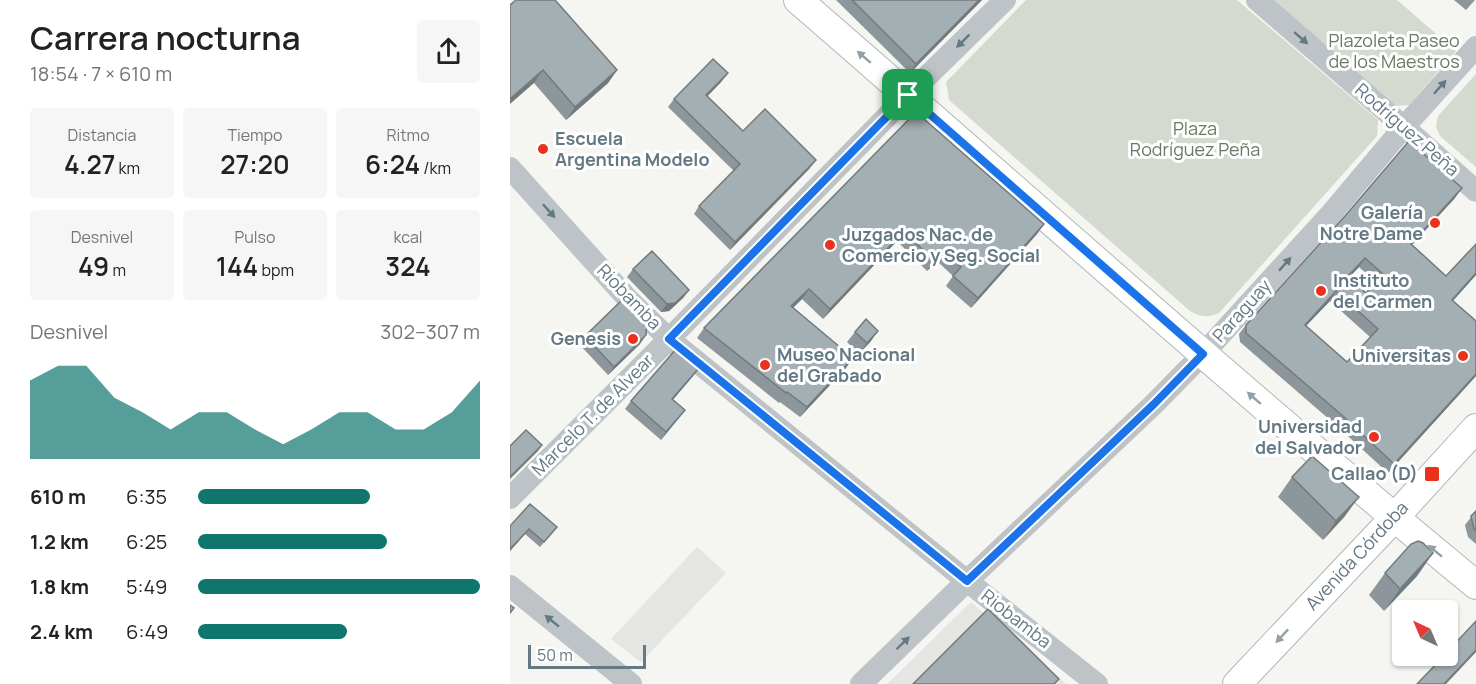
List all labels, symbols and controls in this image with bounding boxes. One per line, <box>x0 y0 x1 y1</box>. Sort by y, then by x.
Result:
text: Carrera nocturna <box>30 15 300 60</box>
button: share <box>417 20 480 83</box>
park label: Plazoleta Paseo de los Maestros <box>1328 28 1460 73</box>
one-way arrow <box>1293 31 1308 44</box>
one-way arrow <box>957 34 971 48</box>
one-way arrow <box>856 50 871 64</box>
text: 18:54 · 7 × 610 m <box>30 60 172 87</box>
pin <box>882 69 933 120</box>
street label: Rodríguez Peña <box>1351 77 1465 181</box>
icon: arrive <box>891 78 924 111</box>
one-way arrow <box>1433 80 1446 95</box>
park label: Plaza Rodríguez Peña <box>1130 116 1260 161</box>
text: Distancia <box>68 124 136 146</box>
text: Tiempo <box>228 124 282 146</box>
text: Ritmo <box>386 124 430 146</box>
place label: Escuela Argentina Modelo <box>555 126 710 171</box>
marker: Escuela Argentina Modelo <box>536 142 550 156</box>
text: 4.27 <box>64 146 115 182</box>
text: 27:20 <box>220 146 290 182</box>
text: 6:24 <box>365 146 420 182</box>
text: km <box>115 157 140 179</box>
text: /km <box>420 157 451 179</box>
place label: Galería Notre Dame <box>1320 200 1423 245</box>
one-way arrow <box>542 203 555 218</box>
marker: Galería Notre Dame <box>1428 216 1442 230</box>
place label: Juzgados Nac. de Comercio y Seg. Social <box>842 222 1040 267</box>
text: Desnivel <box>71 226 133 248</box>
text: Pulso <box>235 226 275 248</box>
text: kcal <box>393 226 423 248</box>
marker: Juzgados Nac. de Comercio y Seg. Social <box>823 238 837 252</box>
text: 49 <box>78 248 109 284</box>
text: 144 <box>216 248 258 284</box>
text: 324 <box>385 248 431 284</box>
one-way arrow <box>1278 257 1292 272</box>
street label: Riobamba <box>592 258 667 334</box>
text: m <box>109 259 126 281</box>
text: bpm <box>258 259 294 281</box>
place label: Instituto del Carmen <box>1333 268 1432 313</box>
street label: Paraguay <box>1207 273 1276 347</box>
marker: Instituto del Carmen <box>1314 284 1328 298</box>
text: Desnivel <box>30 318 108 345</box>
text: 302–307 m <box>380 318 480 345</box>
place label: Genesis <box>551 326 621 350</box>
marker: Genesis <box>626 332 640 346</box>
place label: Museo Nacional del Grabado <box>777 342 915 387</box>
place label: Universitas <box>1352 343 1451 367</box>
street label: Marcelo T. de Alvear <box>526 348 659 480</box>
marker: Universitas <box>1456 349 1470 363</box>
marker: Museo Nacional del Grabado <box>758 358 772 372</box>
one-way arrow <box>1247 392 1262 405</box>
place label: Universidad del Salvador <box>1255 414 1362 459</box>
marker: Universidad del Salvador <box>1367 430 1381 444</box>
place label: Callao (D) <box>1331 461 1418 485</box>
marker: Callao (D) <box>1423 465 1441 483</box>
text: 610 m <box>30 483 86 510</box>
text: 6:35 <box>126 483 167 510</box>
street label: Avenida Córdoba <box>1300 496 1413 615</box>
text: 1.2 km <box>30 528 89 555</box>
text: 6:25 <box>126 528 167 555</box>
one-way arrow <box>1427 545 1443 558</box>
text: 1.8 km <box>30 573 89 600</box>
text: 5:49 <box>126 573 168 600</box>
street label: Riobamba <box>977 583 1057 653</box>
north arrow <box>1392 600 1458 666</box>
map controls <box>1392 600 1458 666</box>
one-way arrow <box>545 615 560 627</box>
text: 2.4 km <box>30 618 93 645</box>
text: 6:49 <box>126 618 168 645</box>
one-way arrow <box>1275 629 1289 643</box>
one-way arrow <box>896 637 910 651</box>
scale bar <box>528 642 646 670</box>
text: 50 m <box>537 644 573 666</box>

